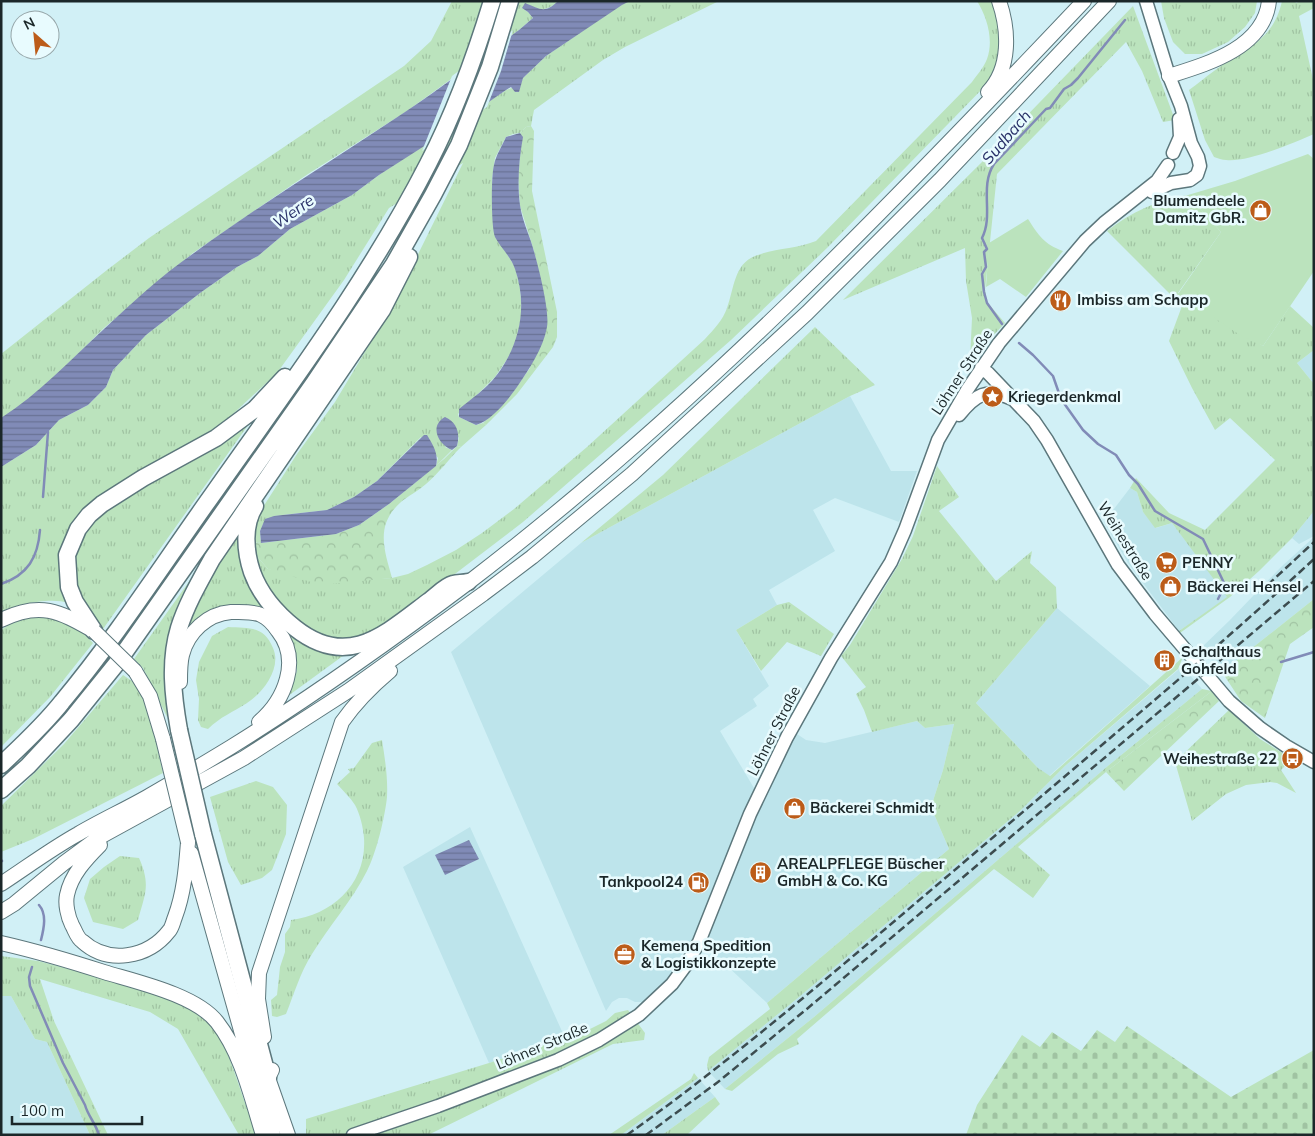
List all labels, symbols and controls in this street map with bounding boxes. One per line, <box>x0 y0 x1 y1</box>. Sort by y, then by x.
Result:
north arrow <box>10 10 60 60</box>
text: N <box>20 13 38 34</box>
water label: Sudbach <box>977 106 1035 168</box>
water label: Werre <box>269 190 318 232</box>
place label: Blumendeele Damitz GbR. <box>1153 191 1245 227</box>
shop icon: Blumendeele Damitz GbR. <box>1249 198 1273 222</box>
restaurant icon: Imbiss am Schapp <box>1049 288 1073 312</box>
place label: Imbiss am Schapp <box>1077 290 1208 309</box>
street label: Löhner Straße <box>927 325 996 418</box>
place icon: Kriegerdenkmal <box>980 385 1004 409</box>
place label: Kriegerdenkmal <box>1008 387 1121 406</box>
street label: Weihestraße <box>1094 498 1157 584</box>
supermarket icon: PENNY <box>1154 551 1178 575</box>
place label: PENNY <box>1182 553 1234 572</box>
shop icon: Bäckerei Hensel <box>1159 575 1183 599</box>
place label: Bäckerei Hensel <box>1187 577 1301 596</box>
place label: Schalthaus Gohfeld <box>1181 642 1261 678</box>
building icon: Schalthaus Gohfeld <box>1153 649 1177 673</box>
street label: Löhner Straße <box>743 683 804 779</box>
bus stop icon: Weihestraße 22 <box>1281 747 1305 771</box>
place label: Weihestraße 22 <box>1163 749 1277 768</box>
shop icon: Bäckerei Schmidt <box>782 796 806 820</box>
place label: Bäckerei Schmidt <box>810 798 935 817</box>
place label: AREALPFLEGE Büscher GmbH & Co. KG <box>777 854 945 890</box>
building icon: AREALPFLEGE Büscher GmbH & Co. KG <box>749 861 773 885</box>
fuel station icon: Tankpool24 <box>687 870 711 894</box>
place label: Tankpool24 <box>599 872 683 891</box>
place label: Kemena Spedition & Logistikkonzepte <box>641 936 776 972</box>
office icon: Kemena Spedition & Logistikkonzepte <box>613 943 637 967</box>
street label: Löhner Straße <box>493 1018 591 1074</box>
scale bar <box>12 1094 142 1126</box>
text: 100 m <box>20 1101 64 1120</box>

